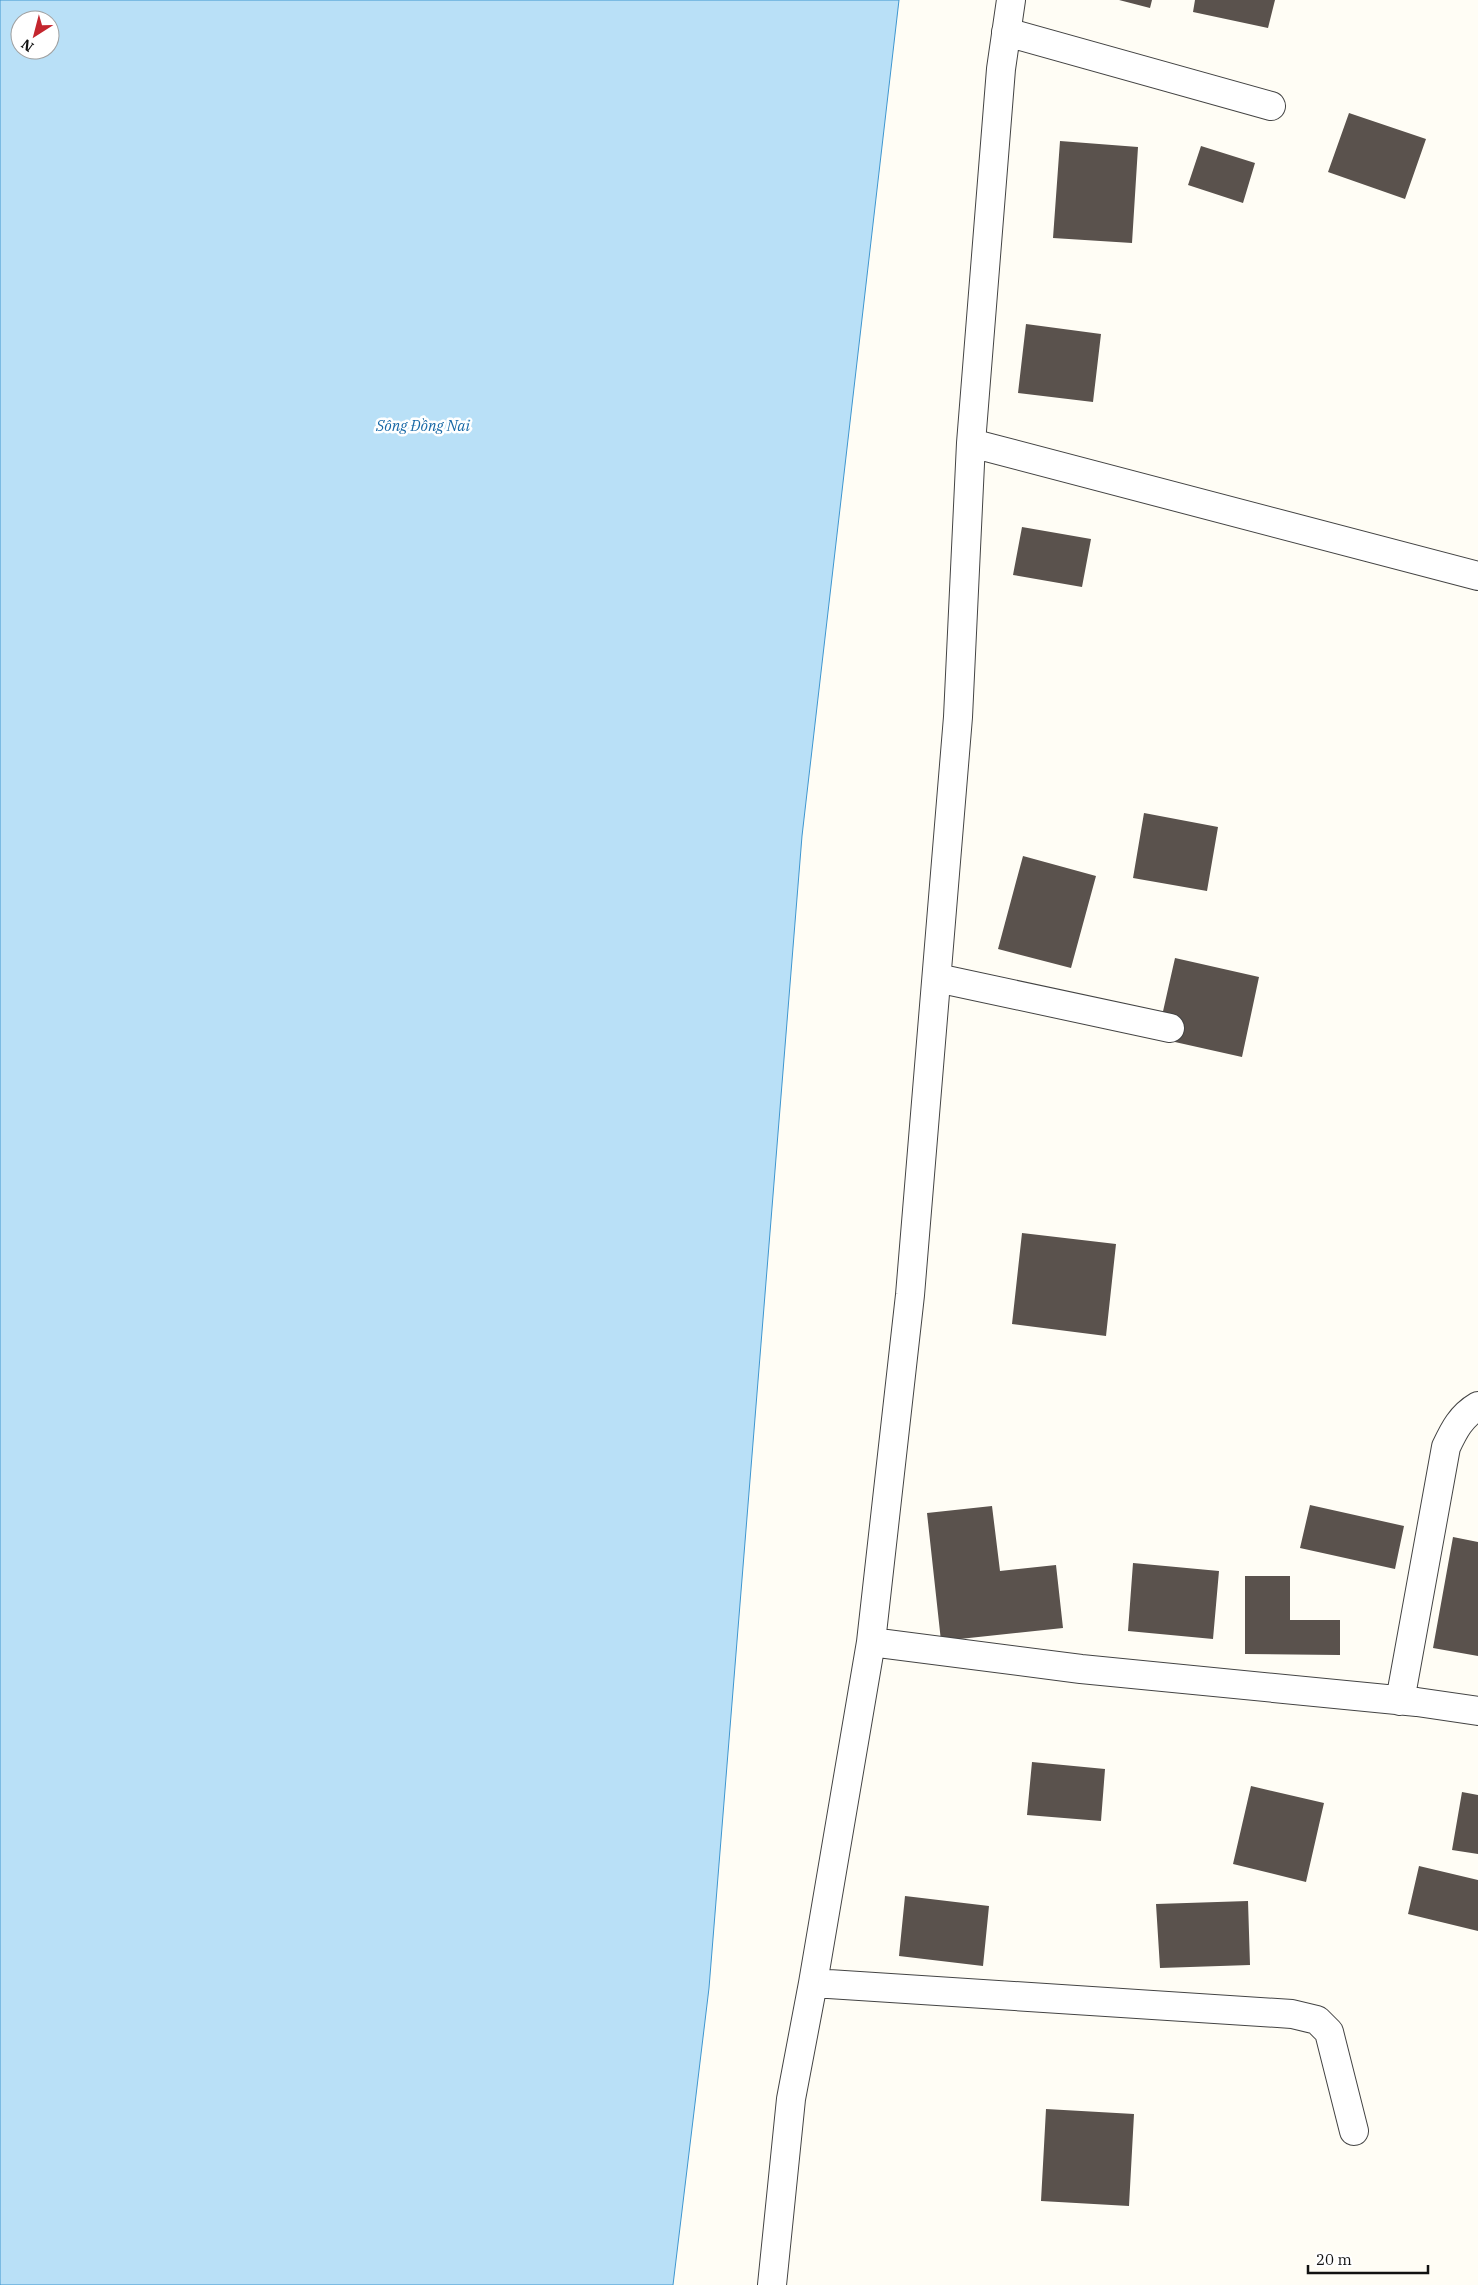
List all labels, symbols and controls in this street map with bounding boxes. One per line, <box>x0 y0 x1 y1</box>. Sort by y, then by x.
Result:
north arrow <box>10 10 60 60</box>
text: N <box>18 35 37 56</box>
water label: Sông Đồng Nai <box>375 416 470 435</box>
scale bar <box>1308 2242 1428 2274</box>
text: 20 m <box>1316 2250 1352 2269</box>

